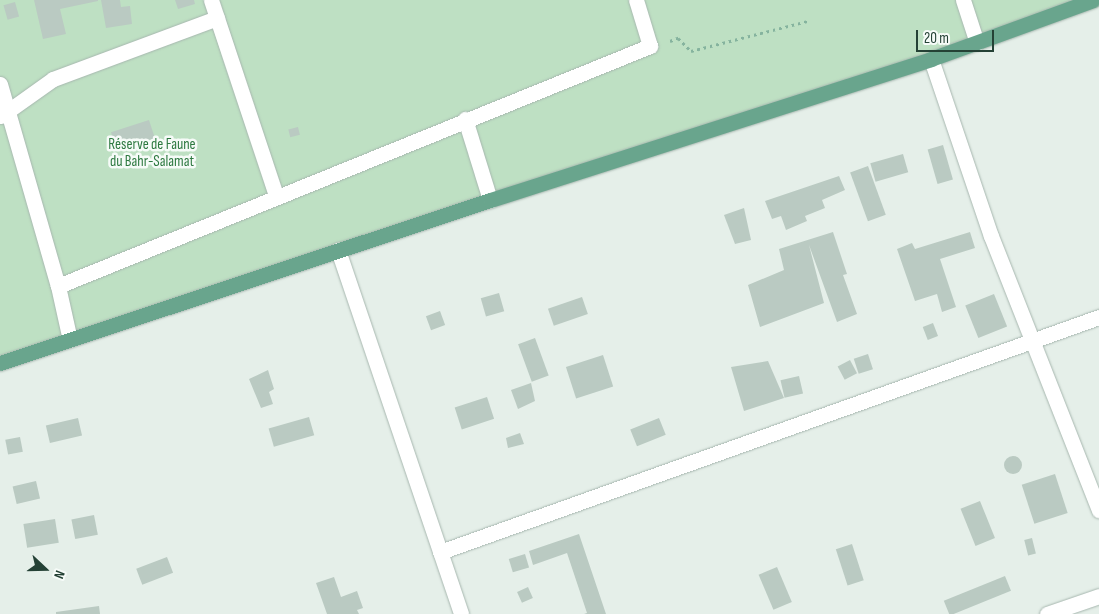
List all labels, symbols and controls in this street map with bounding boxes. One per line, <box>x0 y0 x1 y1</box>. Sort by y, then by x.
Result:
scale bar <box>919 20 996 52</box>
text: 20 m <box>924 29 949 48</box>
park label: Réserve de Faune du Bahr-Salamat <box>108 135 196 170</box>
north arrow <box>20 544 70 594</box>
text: N <box>50 568 69 581</box>

